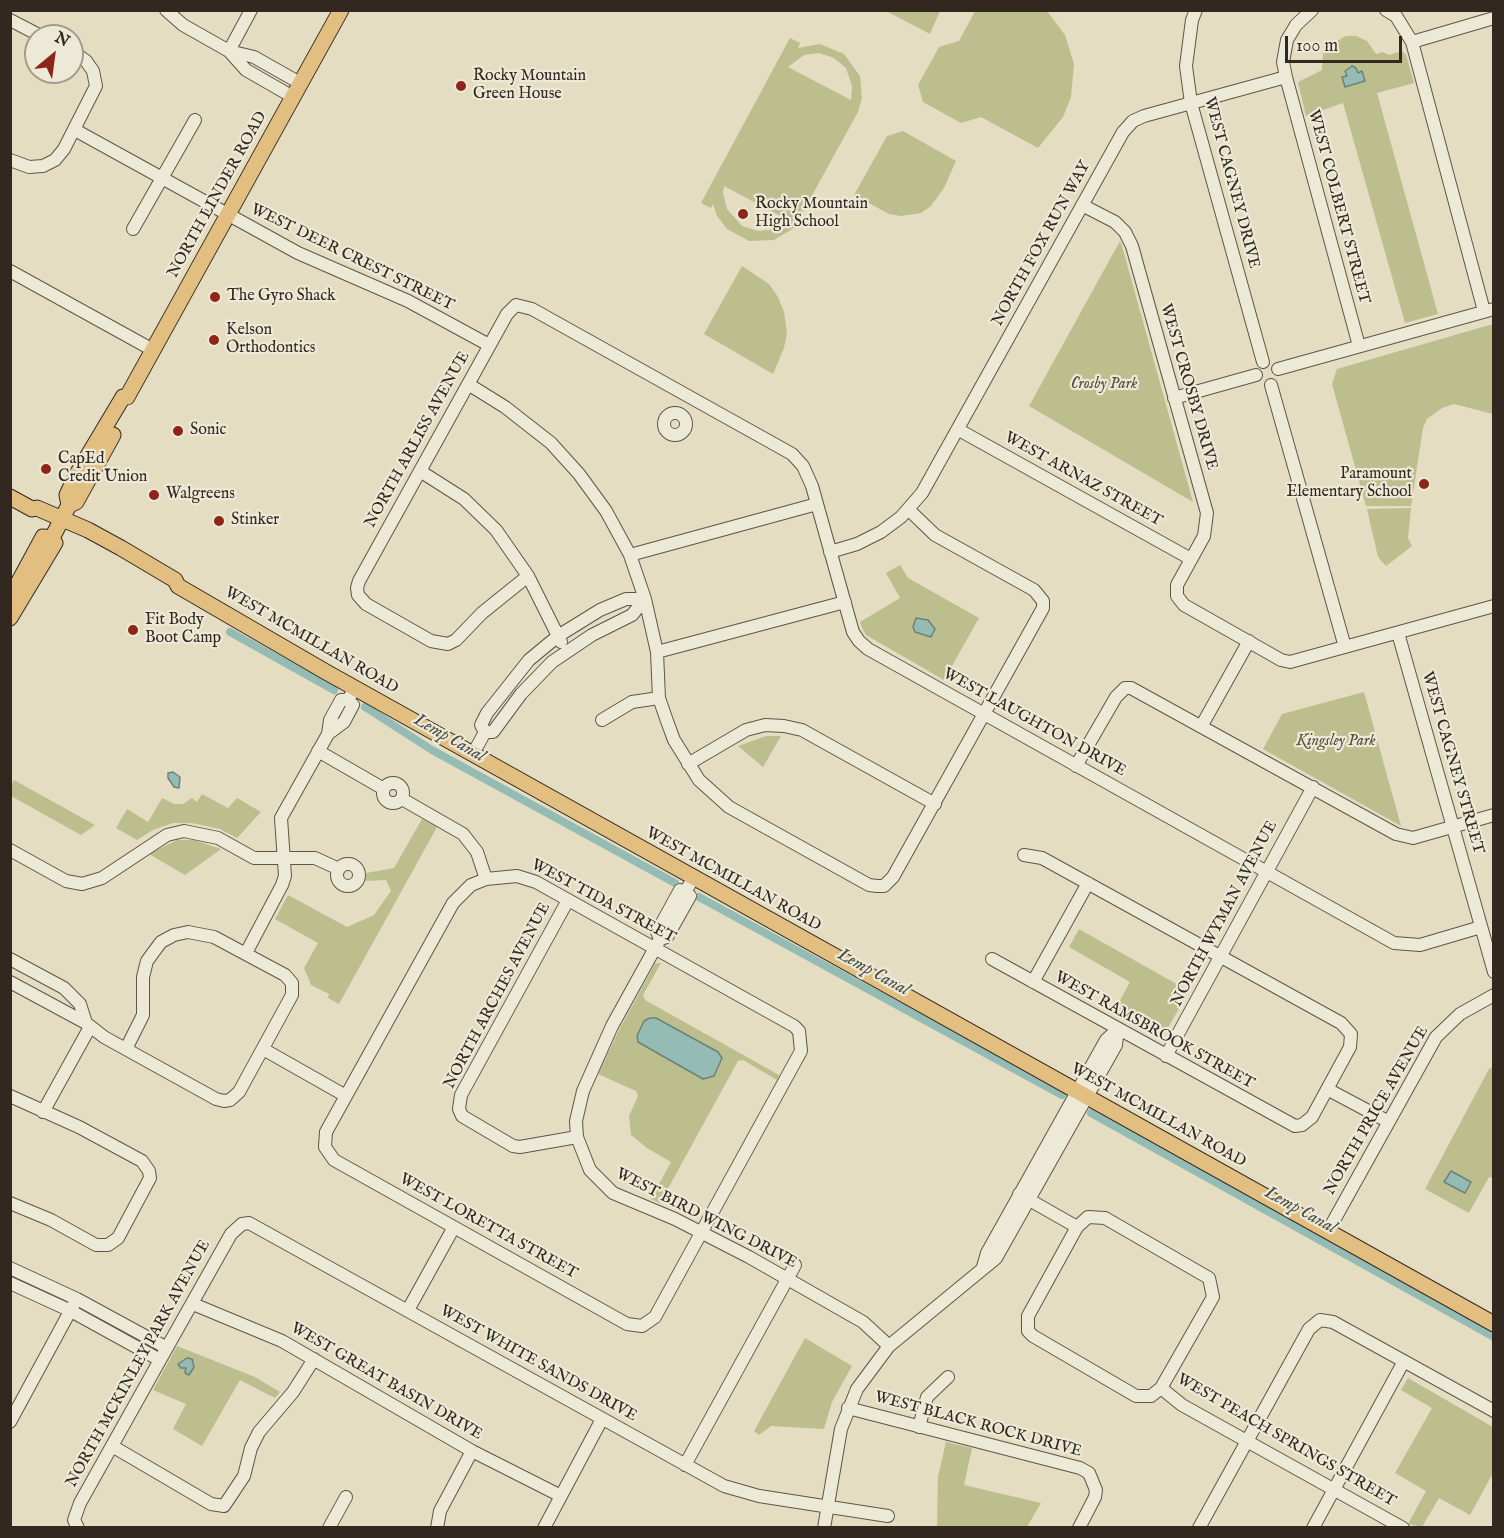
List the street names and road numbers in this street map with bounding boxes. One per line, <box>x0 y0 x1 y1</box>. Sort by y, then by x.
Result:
street label: WEST CAGNEY DRIVE <box>1199 95 1263 271</box>
street label: NORTH LINDER ROAD <box>164 108 272 282</box>
street label: WEST COLBERT STREET <box>1303 108 1373 306</box>
street label: NORTH FOX RUN WAY <box>989 158 1095 330</box>
street label: WEST DEER CREST STREET <box>247 200 457 316</box>
street label: WEST CROSBY DRIVE <box>1155 302 1221 472</box>
street label: NORTH ARLISS AVENUE <box>361 348 475 532</box>
street label: WEST ARNAZ STREET <box>1001 429 1165 531</box>
street label: WEST MCMILLAN ROAD <box>221 583 401 699</box>
street label: WEST LAUGHTON DRIVE <box>939 665 1129 781</box>
street label: WEST CAGNEY STREET <box>1417 669 1487 857</box>
street label: NORTH WYMAN AVENUE <box>1168 818 1282 1010</box>
street label: WEST MCMILLAN ROAD <box>642 824 824 936</box>
street label: WEST TIDA STREET <box>527 856 679 948</box>
street label: NORTH ARCHES AVENUE <box>441 900 555 1092</box>
street label: WEST RAMSBROOK STREET <box>1051 968 1257 1094</box>
street label: NORTH PRICE AVENUE <box>1321 1023 1433 1199</box>
street label: WEST MCMILLAN ROAD <box>1067 1060 1249 1172</box>
street label: WEST BIRD WING DRIVE <box>612 1165 800 1273</box>
street label: WEST LORETTA STREET <box>396 1170 580 1284</box>
street label: NORTH MCKINLEY PARK AVENUE <box>63 1237 215 1491</box>
street label: WEST WHITE SANDS DRIVE <box>436 1302 640 1426</box>
street label: WEST GREAT BASIN DRIVE <box>287 1319 485 1445</box>
street label: WEST PEACH SPRINGS STREET <box>1173 1370 1399 1512</box>
street label: WEST BLACK ROCK DRIVE <box>872 1388 1084 1462</box>

